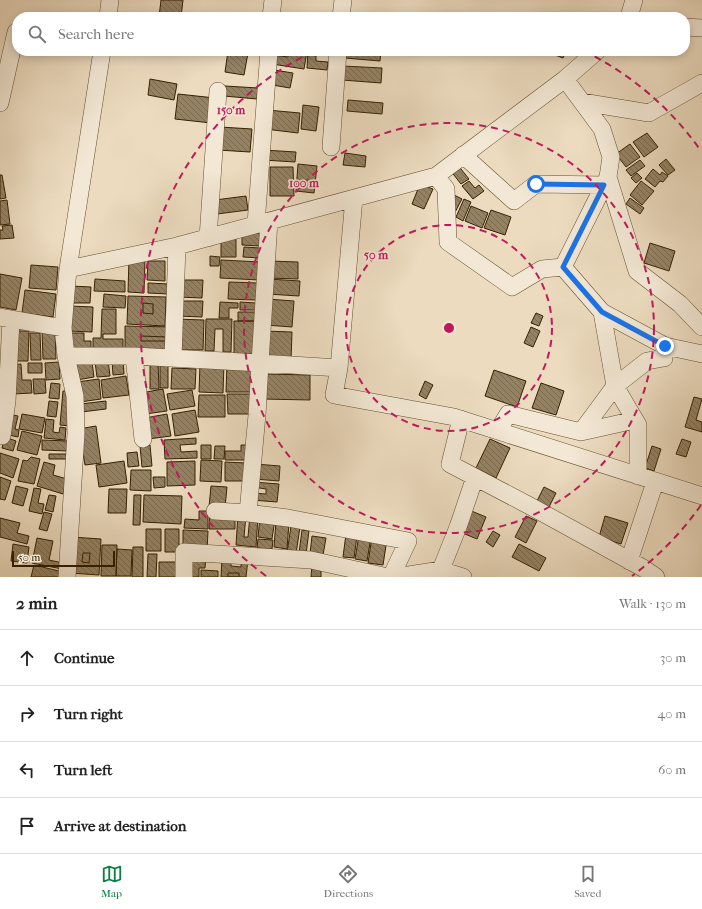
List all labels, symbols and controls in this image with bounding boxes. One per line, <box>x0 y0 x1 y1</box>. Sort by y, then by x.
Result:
search box <box>12 12 690 56</box>
icon: search <box>26 23 48 45</box>
text: Search here <box>58 25 134 43</box>
text: 150 m <box>217 103 246 117</box>
route start <box>527 175 545 193</box>
text: 100 m <box>289 176 320 190</box>
text: 50 m <box>364 248 389 262</box>
centre of rings <box>442 321 456 335</box>
route end <box>656 337 674 355</box>
scale bar <box>12 549 115 568</box>
text: 50 m <box>18 551 40 564</box>
text: 2 min <box>16 593 57 613</box>
text: Walk · 130 m <box>619 596 686 611</box>
icon: ahead <box>16 647 38 669</box>
text: Continue <box>54 649 114 667</box>
text: 30 m <box>660 650 686 665</box>
icon: right <box>16 703 38 725</box>
text: Turn right <box>54 705 123 723</box>
text: 40 m <box>658 706 686 721</box>
icon: left <box>16 759 38 781</box>
text: Turn left <box>54 761 112 779</box>
text: 60 m <box>658 762 686 777</box>
icon: arrive <box>16 815 38 837</box>
text: Arrive at destination <box>54 817 186 835</box>
tab: Map <box>101 863 123 900</box>
tab: Directions <box>324 863 373 900</box>
tab: Saved <box>574 863 601 900</box>

